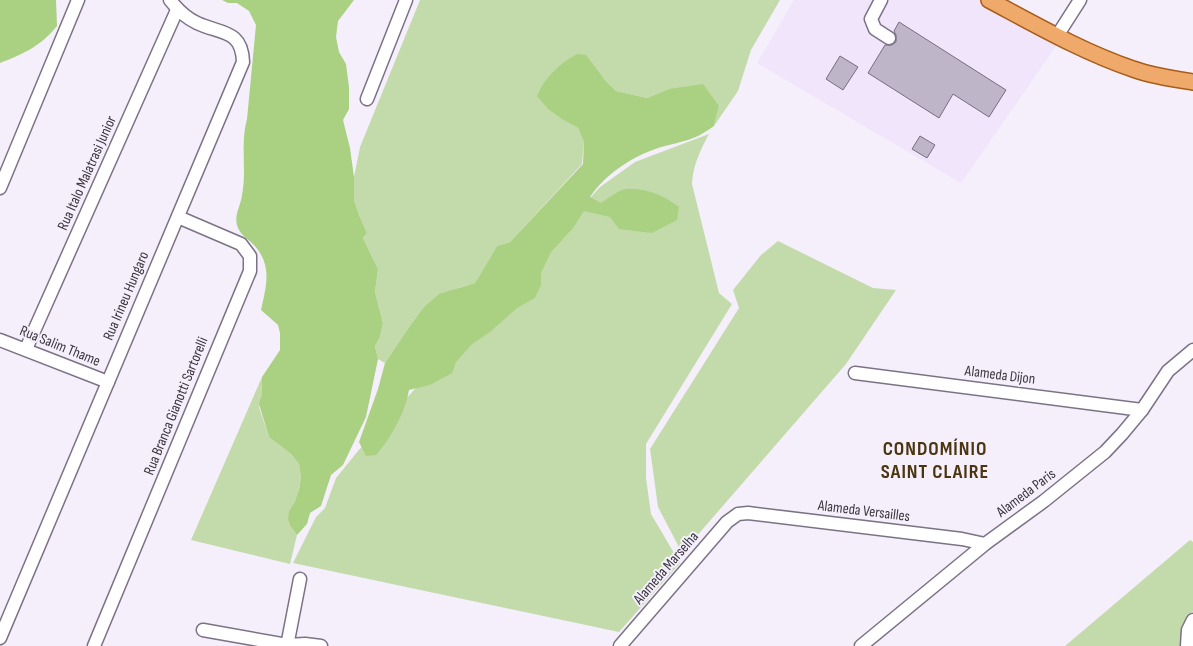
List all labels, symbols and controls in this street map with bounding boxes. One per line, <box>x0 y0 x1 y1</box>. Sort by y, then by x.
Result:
street label: Rua Italo Malatrasi Junior <box>53 112 121 233</box>
street label: Rua Irineu Hungaro <box>99 249 153 343</box>
street label: Rua Salim Thame <box>17 321 103 371</box>
street label: Rua Branca Gianotti Sartorelli <box>140 334 213 478</box>
street label: Alameda Dijon <box>963 361 1036 389</box>
district label: CONDOMÍNIO SAINT CLAIRE <box>881 437 989 484</box>
street label: Alameda Paris <box>992 464 1060 522</box>
street label: Alameda Versailles <box>816 496 911 526</box>
street label: Alameda Marselha <box>629 527 703 609</box>

